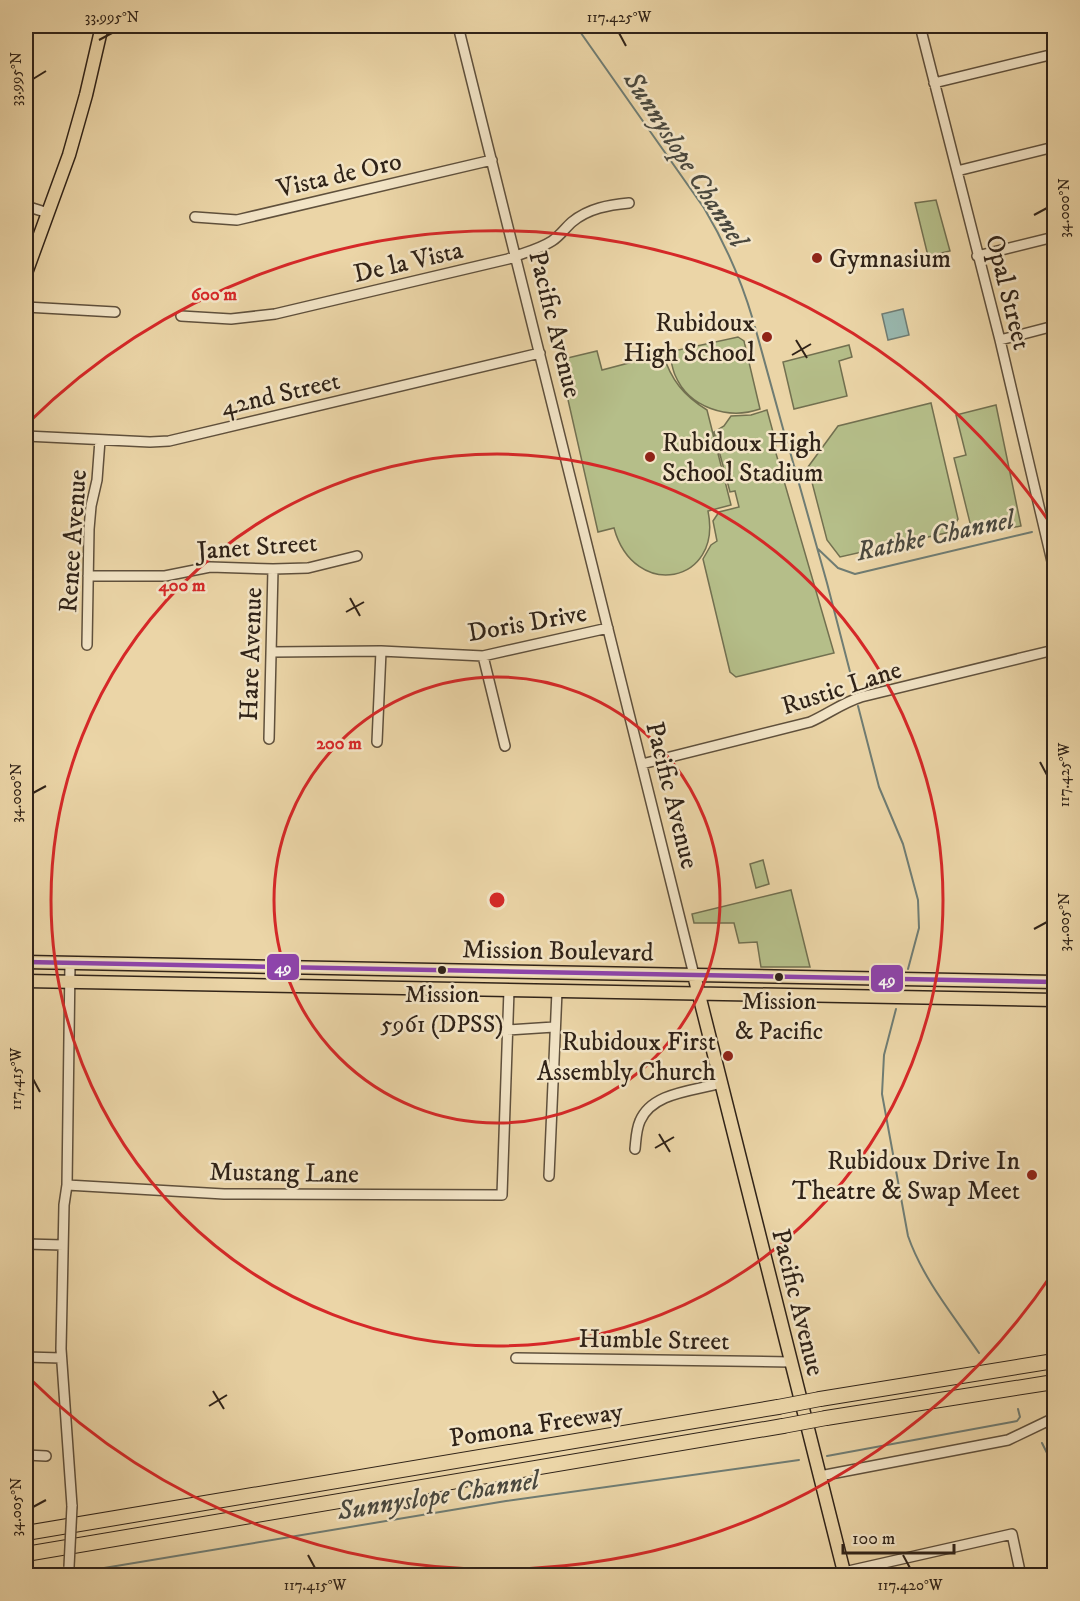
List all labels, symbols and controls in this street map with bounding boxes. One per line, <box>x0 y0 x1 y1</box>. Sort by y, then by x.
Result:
text: 33.995°N <box>85 8 139 27</box>
text: 117.425°W <box>587 8 651 27</box>
text: 33.995°N <box>7 52 26 106</box>
water label: Sunnyslope Channel <box>615 64 756 257</box>
street label: Vista de Oro <box>273 145 405 206</box>
text: 34.000°N <box>1055 178 1074 238</box>
street label: Opal Street <box>977 231 1038 353</box>
street label: De la Vista <box>350 234 466 291</box>
place label: Gymnasium <box>829 243 951 276</box>
street label: Pacific Avenue <box>520 247 589 401</box>
marker: Gymnasium <box>810 251 824 265</box>
text: 600 m <box>191 284 238 306</box>
place label: Rubidoux High School <box>623 307 755 370</box>
marker: Rubidoux High School <box>760 330 774 344</box>
street label: 42nd Street <box>218 365 343 424</box>
place label: Rubidoux High School Stadium <box>662 427 824 490</box>
marker: Rubidoux High School Stadium <box>643 450 657 464</box>
street label: Renee Avenue <box>52 468 95 614</box>
water label: Rathke Channel <box>852 502 1020 569</box>
street label: Janet Street <box>194 527 318 568</box>
text: 400 m <box>157 575 206 597</box>
street label: Hare Avenue <box>233 587 270 722</box>
street label: Doris Drive <box>465 597 589 650</box>
street label: Rustic Lane <box>777 654 906 723</box>
street label: Pacific Avenue <box>637 718 706 872</box>
text: 200 m <box>316 733 362 755</box>
text: 117.425°W <box>1055 743 1074 807</box>
text: 34.000°N <box>7 763 26 823</box>
centre of rings <box>487 890 507 910</box>
text: 34.005°N <box>1055 893 1074 951</box>
street label: Mission Boulevard <box>462 933 654 970</box>
line badge: 49 <box>266 953 300 981</box>
text: 49 <box>273 958 292 978</box>
marker: Mission 5961 (DPSS) <box>436 964 448 976</box>
line badge: 49 <box>870 964 904 993</box>
text: 49 <box>877 970 896 990</box>
marker: Mission & Pacific <box>773 971 785 983</box>
place label: Mission 5961 (DPSS) <box>381 980 503 1040</box>
place label: Mission & Pacific <box>735 987 823 1047</box>
place label: Rubidoux First Assembly Church <box>537 1026 716 1089</box>
text: 117.415°W <box>7 1047 26 1110</box>
marker: Rubidoux First Assembly Church <box>721 1049 735 1063</box>
place label: Rubidoux Drive In Theatre & Swap Meet <box>792 1145 1020 1208</box>
street label: Mustang Lane <box>209 1156 359 1191</box>
marker: Rubidoux Drive In Theatre & Swap Meet <box>1025 1168 1039 1182</box>
street label: Pacific Avenue <box>763 1225 832 1379</box>
street label: Humble Street <box>578 1323 730 1358</box>
street label: Pomona Freeway <box>447 1395 626 1455</box>
water label: Sunnyslope Channel <box>334 1463 544 1529</box>
text: 34.005°N <box>7 1478 26 1536</box>
scale bar <box>843 1517 954 1555</box>
text: 100 m <box>852 1528 895 1550</box>
text: 117.415°W <box>284 1576 347 1595</box>
text: 117.420°W <box>877 1576 943 1595</box>

